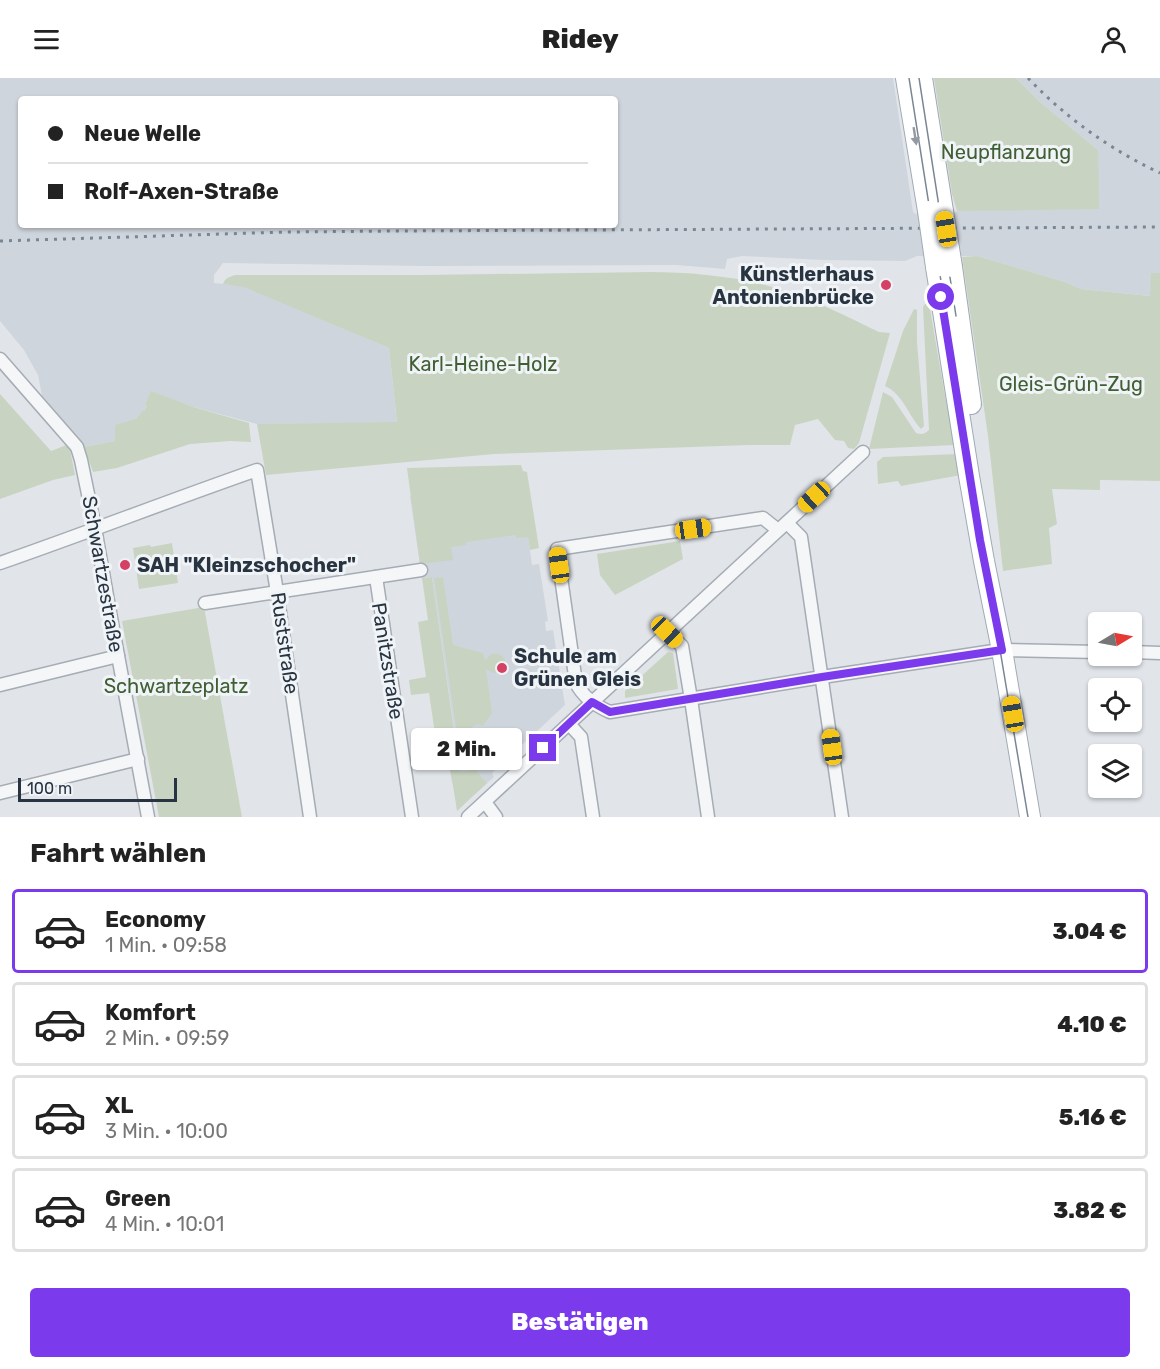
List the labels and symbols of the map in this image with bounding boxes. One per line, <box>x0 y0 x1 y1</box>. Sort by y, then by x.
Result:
one-way arrow <box>911 126 920 145</box>
park label: Neupflanzung <box>941 140 1071 164</box>
car <box>934 210 958 248</box>
place label: Künstlerhaus Antonienbrücke <box>713 262 874 309</box>
marker: Künstlerhaus Antonienbrücke <box>879 278 893 292</box>
route start <box>927 283 954 310</box>
park label: Karl-Heine-Holz <box>409 352 557 376</box>
park label: Gleis-Grün-Zug <box>999 372 1143 396</box>
car <box>795 478 833 516</box>
street label: Schwartzestraße <box>77 494 129 654</box>
car <box>674 518 712 540</box>
car <box>548 546 570 584</box>
place label: SAH "Kleinzschocher" <box>137 553 356 577</box>
marker: SAH "Kleinzschocher" <box>118 558 132 572</box>
street label: Ruststraße <box>266 591 304 695</box>
street label: Panitzstraße <box>367 601 409 721</box>
north arrow <box>1088 612 1142 666</box>
car <box>648 613 686 651</box>
place label: Schule am Grünen Gleis <box>514 644 641 691</box>
marker: Schule am Grünen Gleis <box>495 661 509 675</box>
park label: Schwartzeplatz <box>104 674 248 698</box>
car <box>1001 695 1025 733</box>
callout: 2 Min. <box>411 727 522 769</box>
car <box>821 728 843 766</box>
route end <box>529 734 556 761</box>
scale bar <box>18 775 177 802</box>

